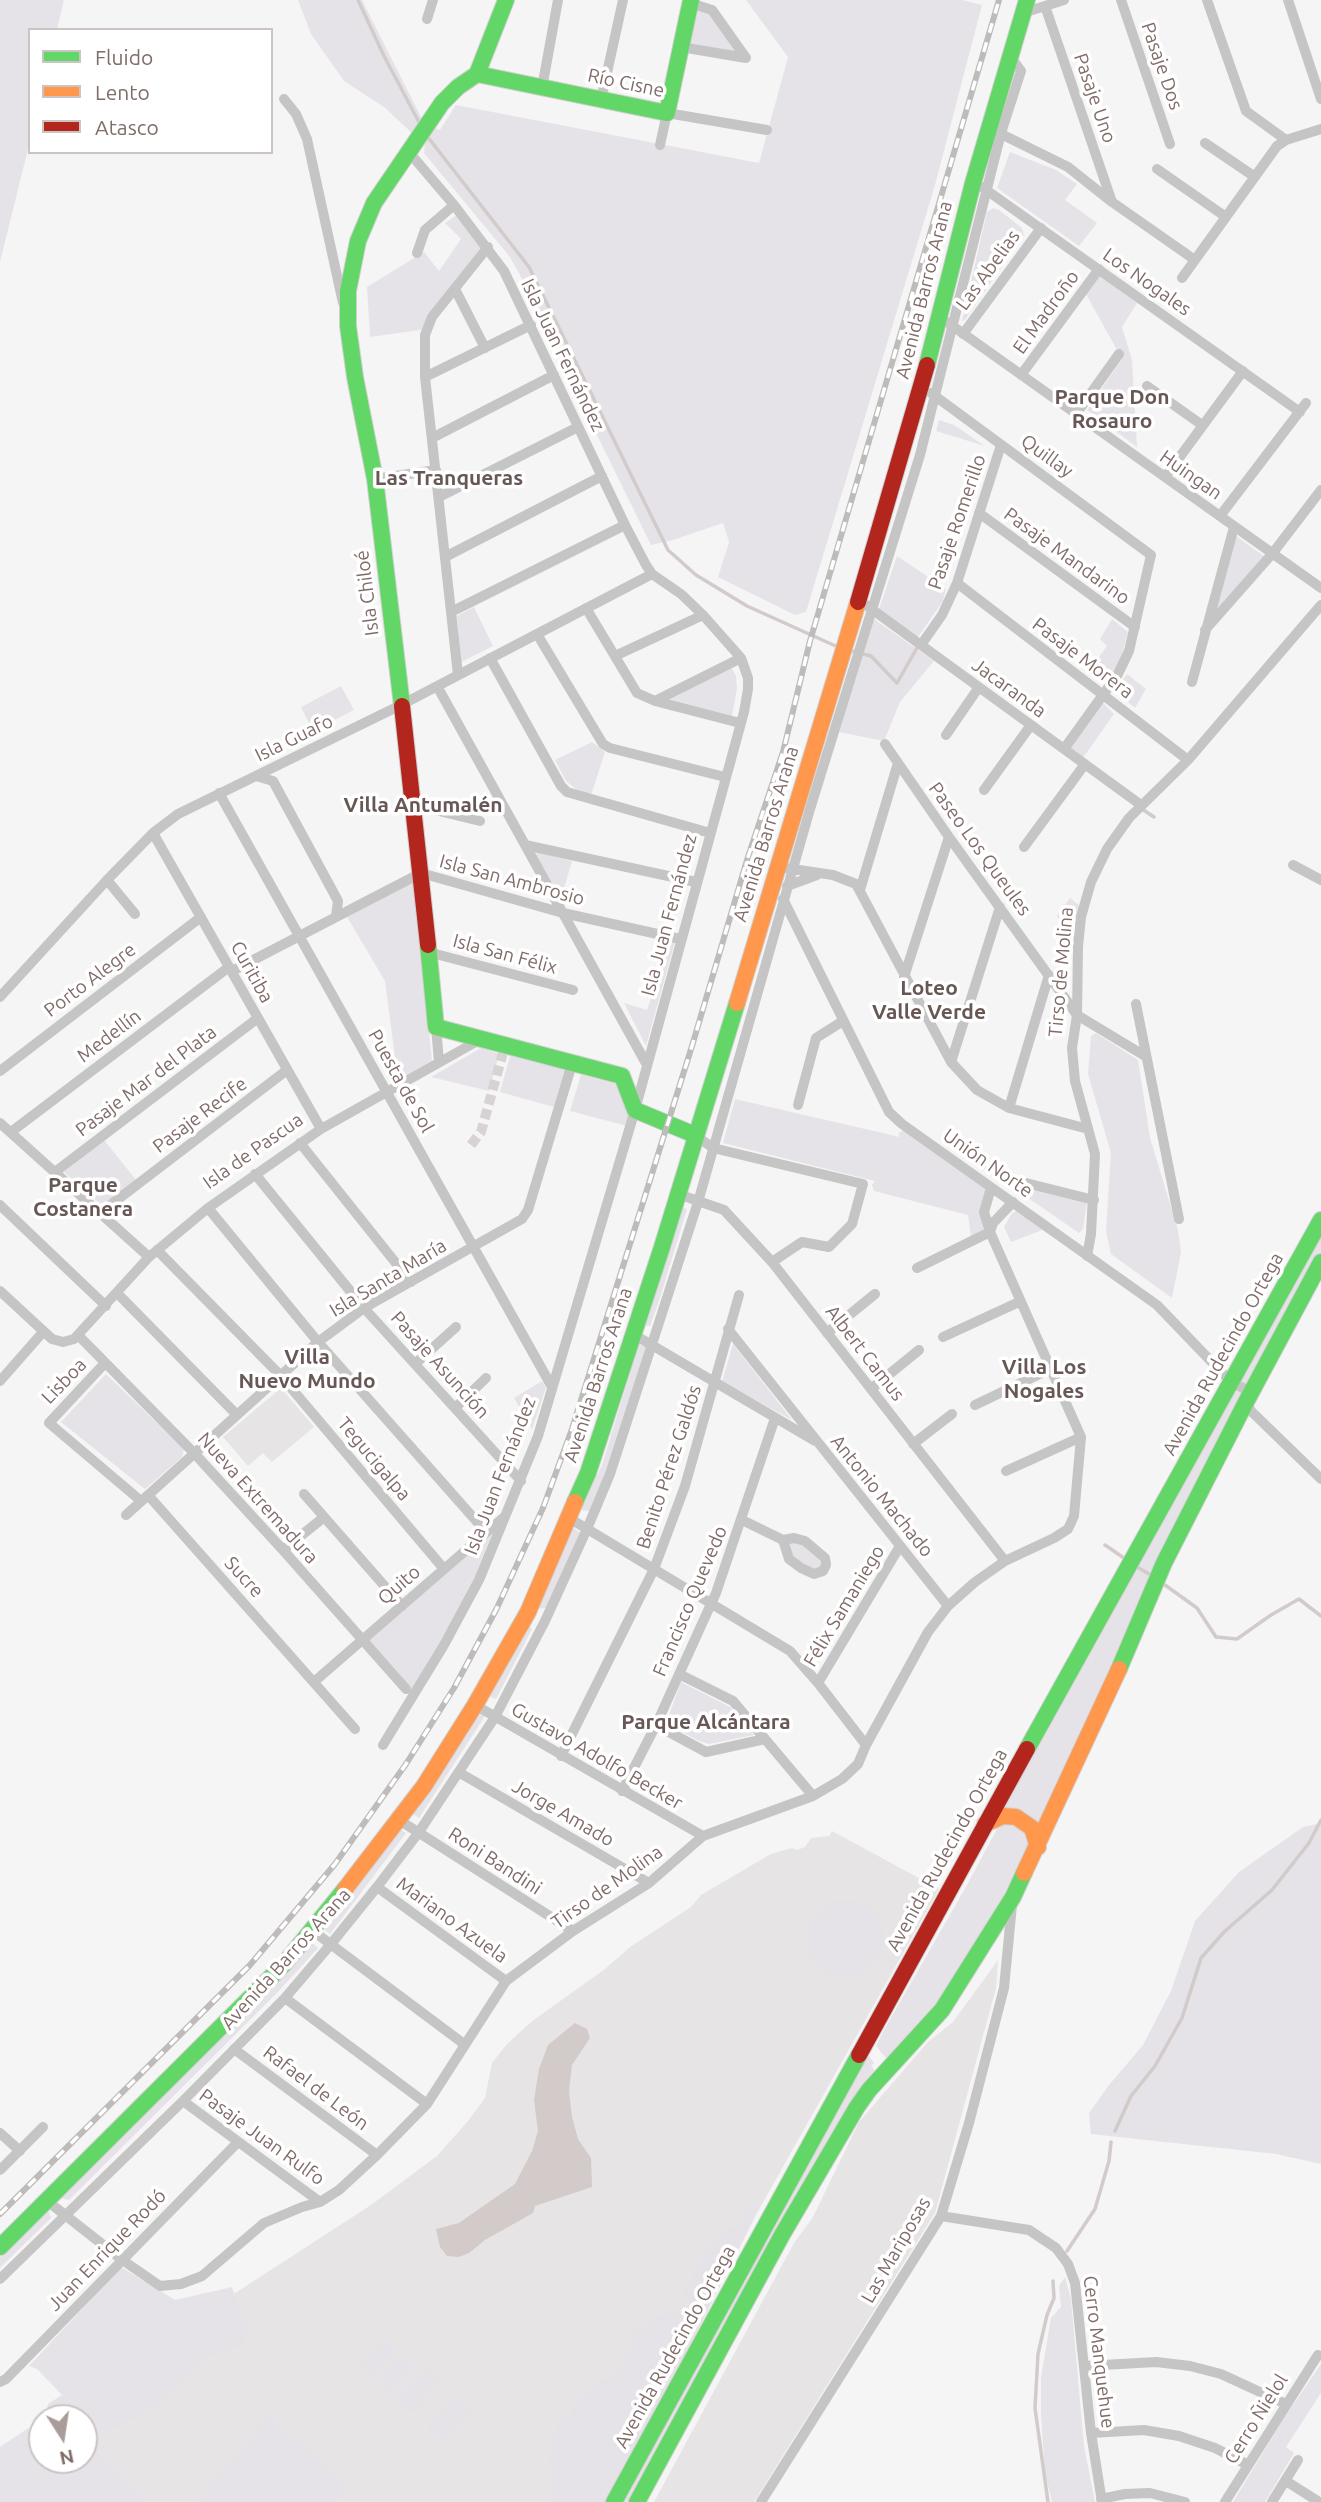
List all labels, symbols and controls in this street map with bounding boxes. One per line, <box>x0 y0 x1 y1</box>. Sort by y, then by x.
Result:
street label: Pasaje Dos <box>1136 19 1188 113</box>
legend <box>28 28 273 154</box>
text: Fluido <box>95 45 153 69</box>
street label: Pasaje Uno <box>1069 50 1121 146</box>
street label: Río Cisne <box>586 64 666 102</box>
text: Lento <box>95 80 150 104</box>
text: Atasco <box>95 115 159 139</box>
street label: Avenida Barros Arana <box>891 199 957 381</box>
street label: Las Abelias <box>951 225 1025 315</box>
street label: Los Nogales <box>1098 243 1196 321</box>
street label: El Madroño <box>1008 266 1084 358</box>
street label: Isla Juan Fernández <box>516 275 610 435</box>
district label: Parque Don Rosauro <box>1055 384 1169 434</box>
street label: Quillay <box>1016 429 1078 483</box>
street label: Huingan <box>1155 445 1227 505</box>
street label: Pasaje Romerillo <box>923 452 991 592</box>
district label: Las Tranqueras <box>375 465 523 491</box>
street label: Pasaje Mandarino <box>1000 503 1134 609</box>
street label: Isla Chiloé <box>350 549 384 637</box>
street label: Pasaje Morera <box>1028 613 1138 703</box>
street label: Jacaranda <box>967 653 1051 723</box>
street label: Isla Guafo <box>251 709 337 767</box>
street label: Avenida Barros Arana <box>728 743 804 925</box>
street label: Paseo Los Queules <box>924 778 1036 920</box>
district label: Villa Antumalén <box>343 792 503 818</box>
street label: Isla Juan Fernández <box>636 831 702 999</box>
street label: Isla San Ambrosio <box>437 850 587 910</box>
street label: Tirso de Molina <box>1044 906 1078 1038</box>
street label: Isla San Félix <box>450 929 560 979</box>
street label: Curitiba <box>226 937 278 1007</box>
street label: Porto Alegre <box>40 938 140 1022</box>
district label: Loteo Valle Verde <box>872 975 986 1025</box>
street label: Medellín <box>73 1005 145 1067</box>
street label: Pasaje Mar del Plata <box>71 1021 221 1141</box>
street label: Puesta de Sol <box>363 1025 439 1137</box>
street label: Pasaje Recife <box>148 1072 252 1158</box>
street label: Isla de Pascua <box>199 1108 307 1194</box>
street label: Unión Norte <box>939 1124 1037 1202</box>
district label: Parque Costanera <box>33 1172 133 1222</box>
street label: Isla Santa María <box>325 1234 451 1322</box>
street label: Avenida Rudecindo Ortega <box>1158 1249 1288 1459</box>
street label: Avenida Barros Arana <box>559 1285 637 1465</box>
street label: Albert Camus <box>821 1301 909 1405</box>
street label: Pasaje Asunción <box>386 1307 494 1423</box>
district label: Villa Nuevo Mundo <box>238 1344 376 1394</box>
street label: Lisboa <box>37 1353 91 1409</box>
district label: Villa Los Nogales <box>1002 1354 1086 1404</box>
street label: Benito Pérez Galdós <box>632 1382 706 1552</box>
street label: Isla Juan Fernández <box>459 1394 541 1558</box>
street label: Tegucigalpa <box>333 1413 415 1505</box>
street label: Nueva Extremadura <box>193 1428 323 1568</box>
street label: Antonio Machado <box>826 1430 938 1562</box>
street label: Francisco Quevedo <box>648 1522 732 1680</box>
street label: Félix Samaniego <box>799 1541 889 1671</box>
street label: Sucre <box>220 1552 268 1602</box>
street label: Quito <box>373 1560 425 1610</box>
street label: Gustavo Adolfo Becker <box>507 1698 687 1814</box>
district label: Parque Alcántara <box>621 1709 791 1735</box>
street label: Avenida Rudecindo Ortega <box>882 1745 1012 1955</box>
street label: Jorge Amado <box>508 1775 618 1851</box>
street label: Roni Bandini <box>444 1822 546 1900</box>
street label: Tirso de Molina <box>547 1840 667 1934</box>
street label: Mariano Azuela <box>392 1872 512 1968</box>
street label: Avenida Barros Arana <box>217 1884 355 2034</box>
street label: Rafael de León <box>259 2041 373 2135</box>
street label: Pasaje Juan Rulfo <box>195 2084 329 2190</box>
street label: Juan Enrique Rodó <box>43 2184 171 2316</box>
street label: Las Mariposas <box>856 2193 936 2307</box>
street label: Avenida Rudecindo Ortega <box>610 2242 740 2452</box>
street label: Cerro Manquehue <box>1078 2274 1120 2430</box>
street label: Cerro Ñielol <box>1219 2370 1293 2468</box>
north arrow <box>28 2404 98 2474</box>
text: N <box>58 2445 76 2470</box>

